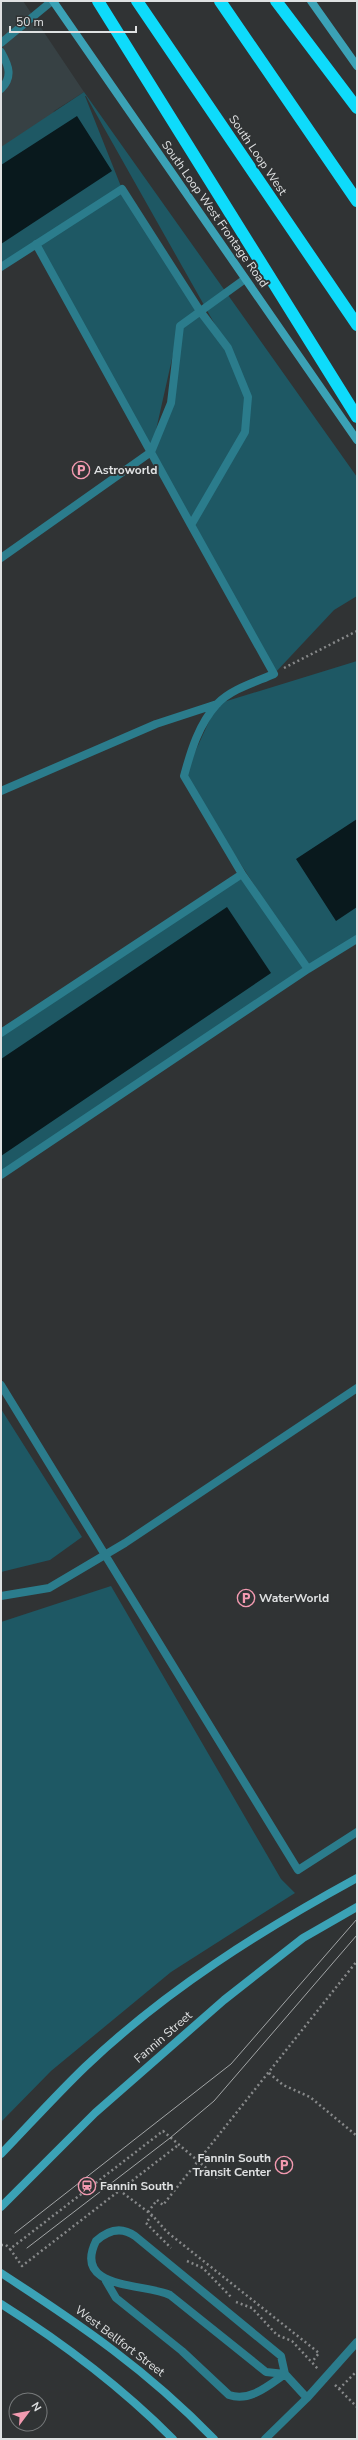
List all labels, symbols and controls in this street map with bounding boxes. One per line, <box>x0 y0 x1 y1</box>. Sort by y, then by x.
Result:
scale bar <box>10 8 136 34</box>
text: 50 m <box>16 14 44 30</box>
street label: South Loop West <box>225 112 291 199</box>
street label: South Loop West Frontage Road <box>158 137 272 291</box>
parking icon: Astroworld <box>71 460 91 480</box>
place label: Astroworld <box>94 462 157 478</box>
parking icon: WaterWorld <box>236 1588 256 1608</box>
place label: WaterWorld <box>259 1590 329 1606</box>
street label: Fannin Street <box>131 2007 196 2067</box>
place label: Fannin South Transit Center <box>192 2150 271 2180</box>
parking icon: Fannin South Transit Center <box>274 2155 294 2175</box>
station icon: Fannin South <box>77 2176 97 2196</box>
place label: Fannin South <box>100 2178 174 2194</box>
street label: West Bellfort Street <box>72 2302 169 2381</box>
north arrow <box>8 2392 48 2432</box>
text: N <box>28 2399 45 2414</box>

